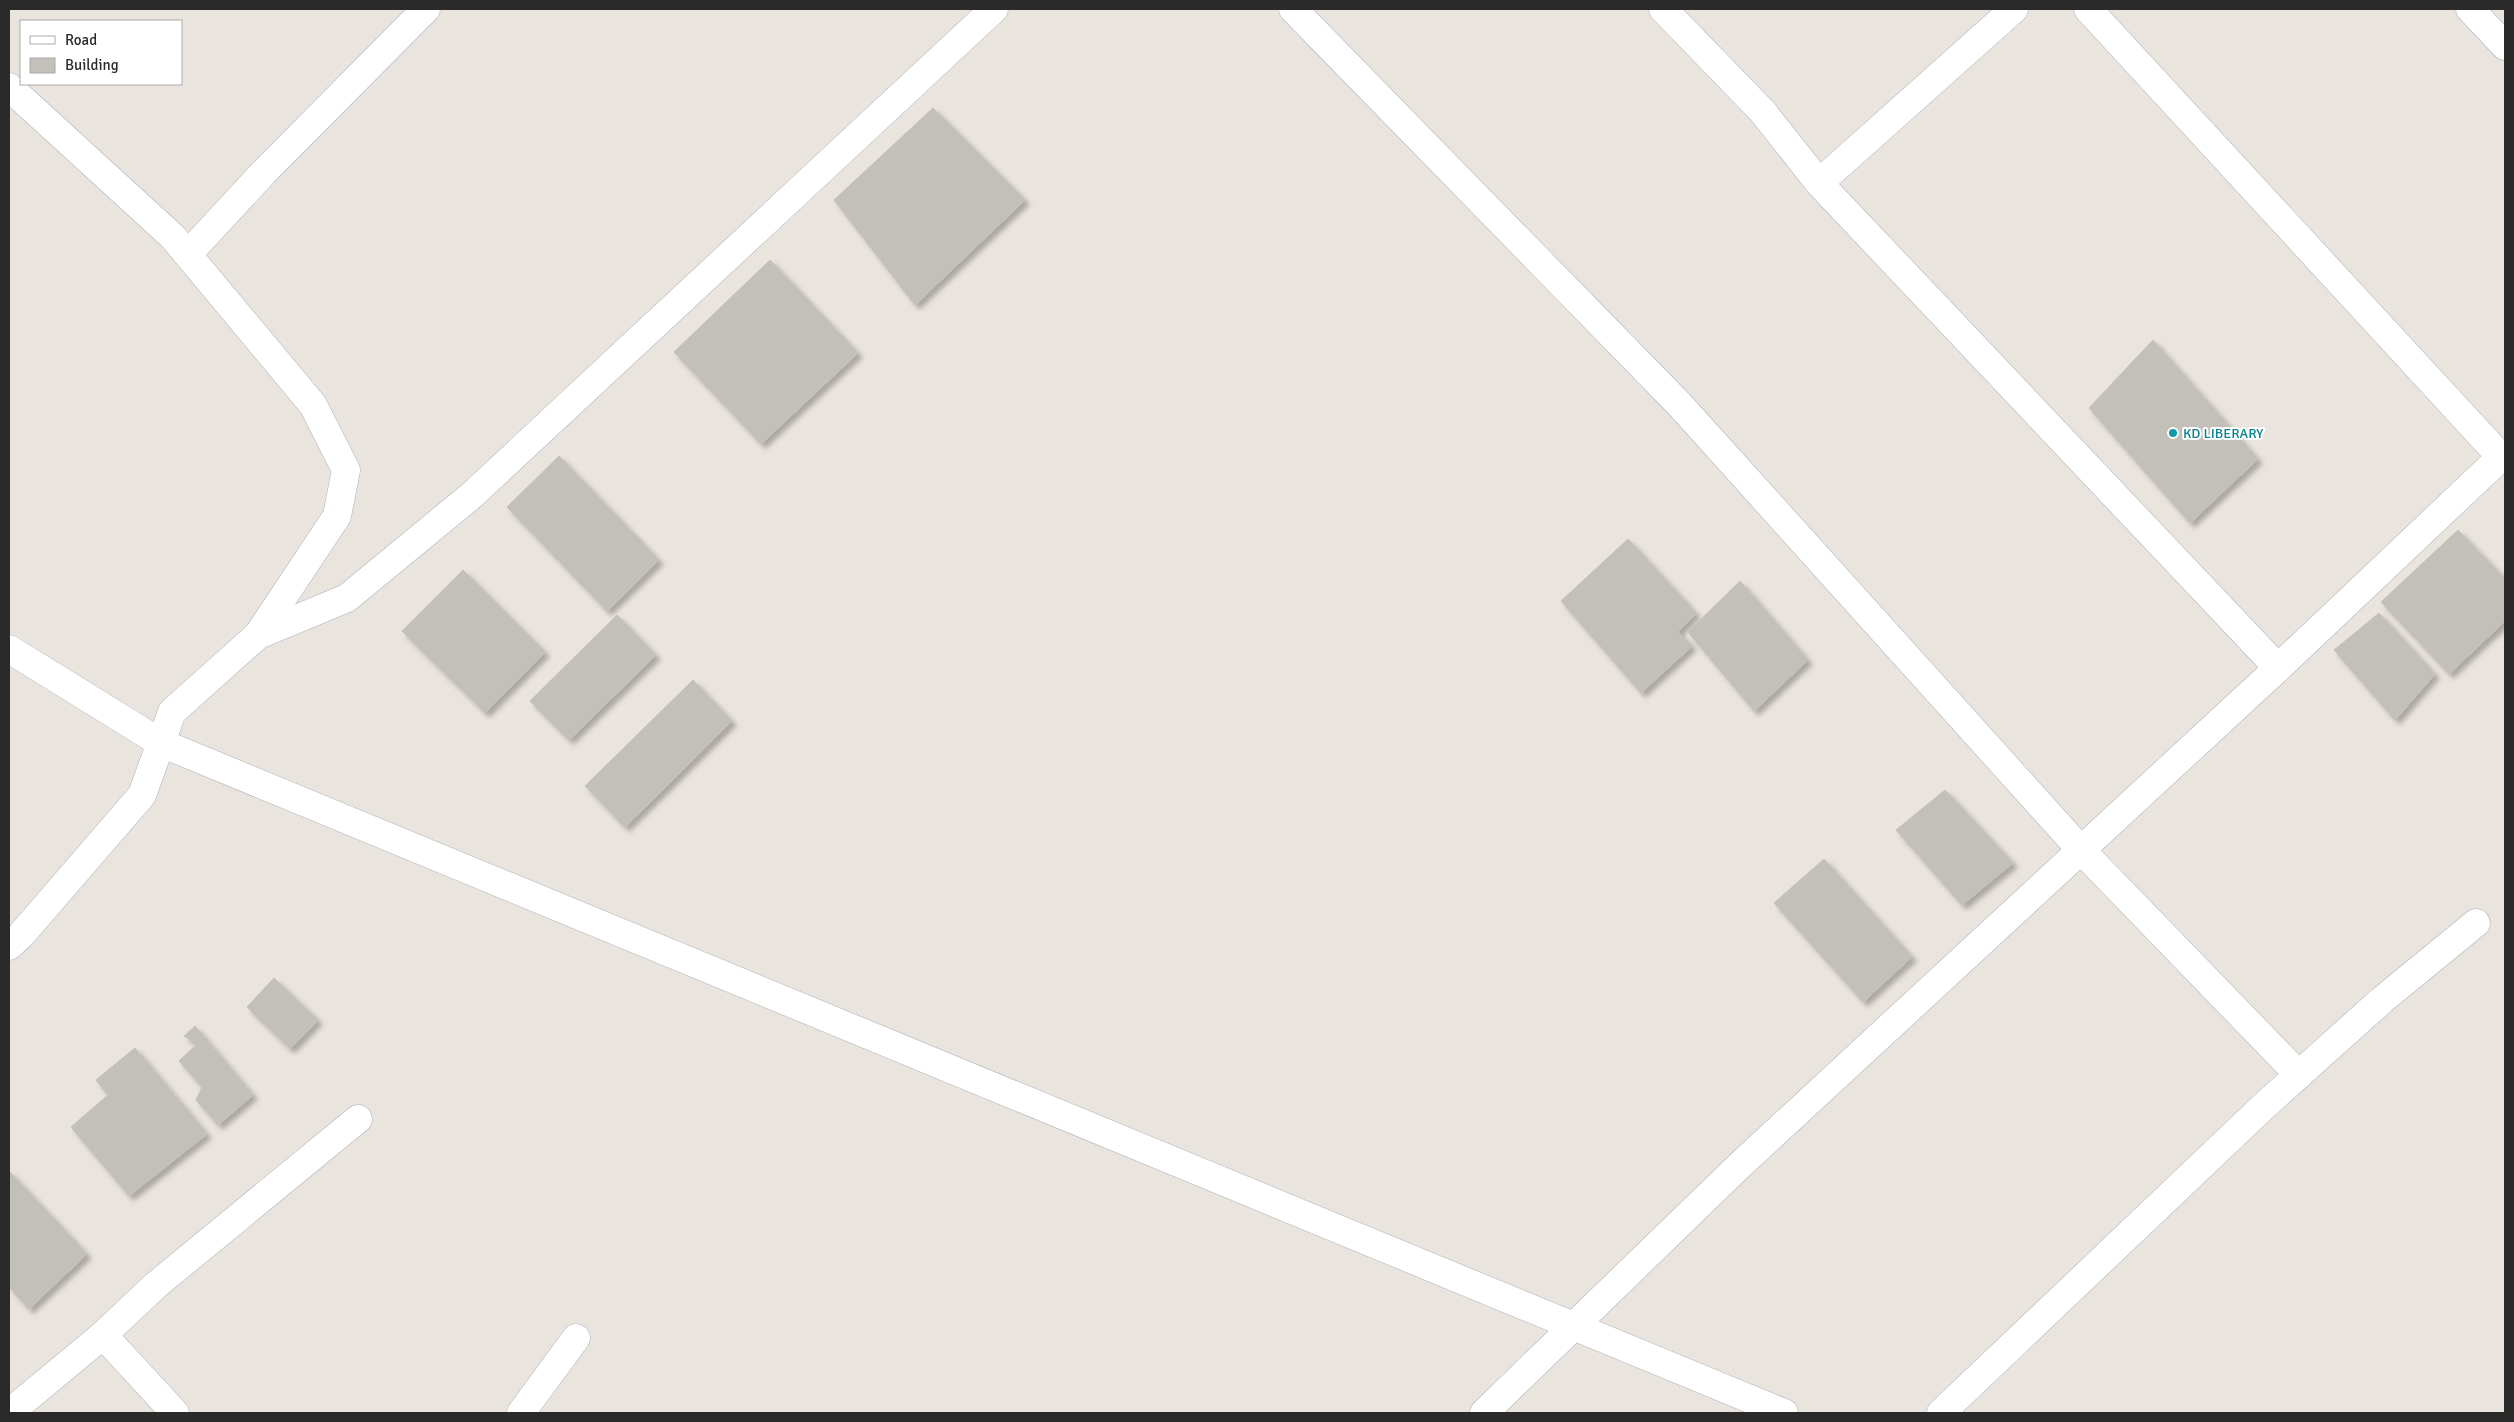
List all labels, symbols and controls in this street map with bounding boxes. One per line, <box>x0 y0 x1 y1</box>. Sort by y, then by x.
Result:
legend <box>20 20 182 85</box>
text: Road <box>65 31 97 49</box>
text: Building <box>65 56 119 74</box>
place label: KD LIBERARY <box>2183 425 2263 442</box>
marker: KD LIBERARY <box>2167 427 2179 439</box>

